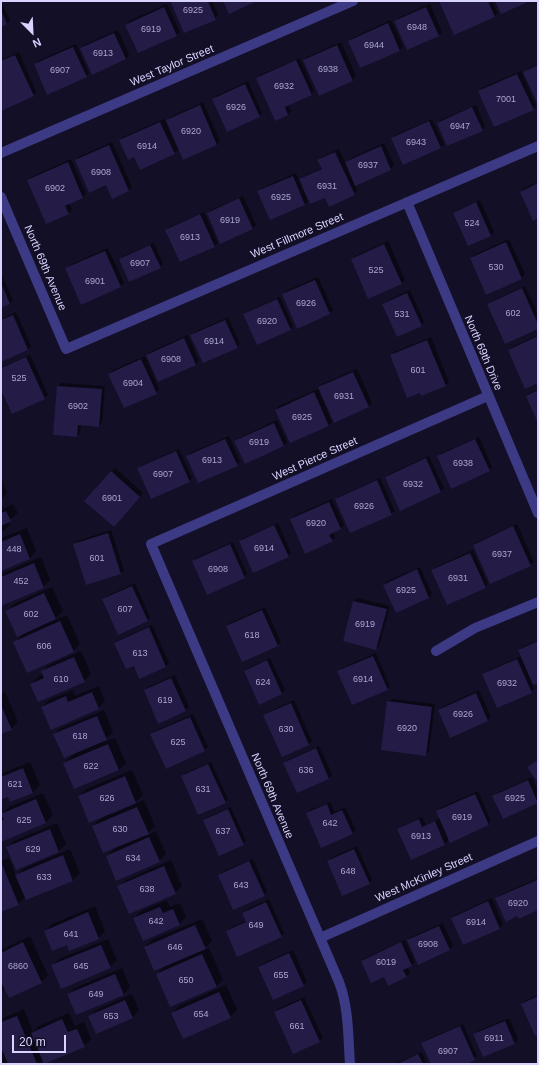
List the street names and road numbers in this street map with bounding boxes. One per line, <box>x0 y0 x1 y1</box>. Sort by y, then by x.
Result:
street label: West Taylor Street <box>128 42 216 90</box>
street label: West Fillmore Street <box>249 210 345 262</box>
street label: North 69th Avenue <box>21 223 69 313</box>
street label: North 69th Drive <box>461 314 505 392</box>
street label: West Pierce Street <box>271 434 359 484</box>
street label: North 69th Avenue <box>248 751 296 841</box>
street label: West McKinley Street <box>373 851 475 905</box>

